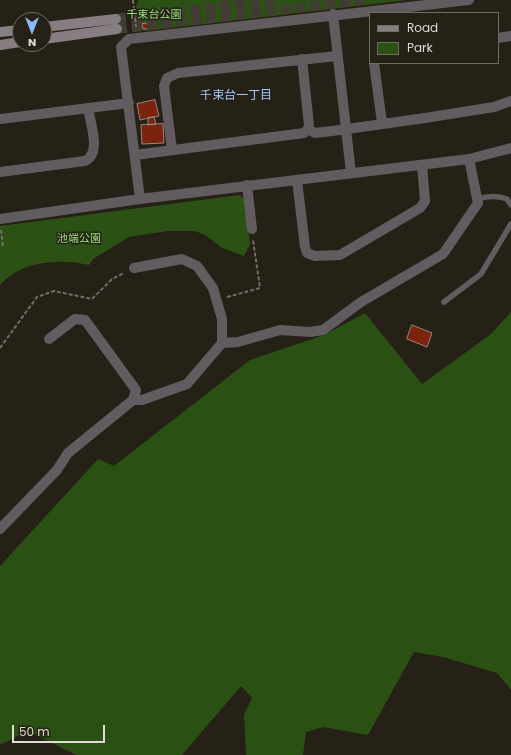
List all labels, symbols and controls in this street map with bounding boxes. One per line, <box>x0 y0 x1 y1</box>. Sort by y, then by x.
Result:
park label: 千束台公園 <box>127 8 181 22</box>
north arrow <box>12 12 52 52</box>
legend <box>369 12 499 64</box>
text: Road <box>407 19 438 36</box>
text: N <box>28 35 36 51</box>
text: Park <box>407 39 433 56</box>
district label: 千束台一丁目 <box>200 89 272 103</box>
park label: 池端公園 <box>57 232 101 246</box>
scale bar <box>14 717 107 743</box>
text: 50 m <box>19 723 50 740</box>

